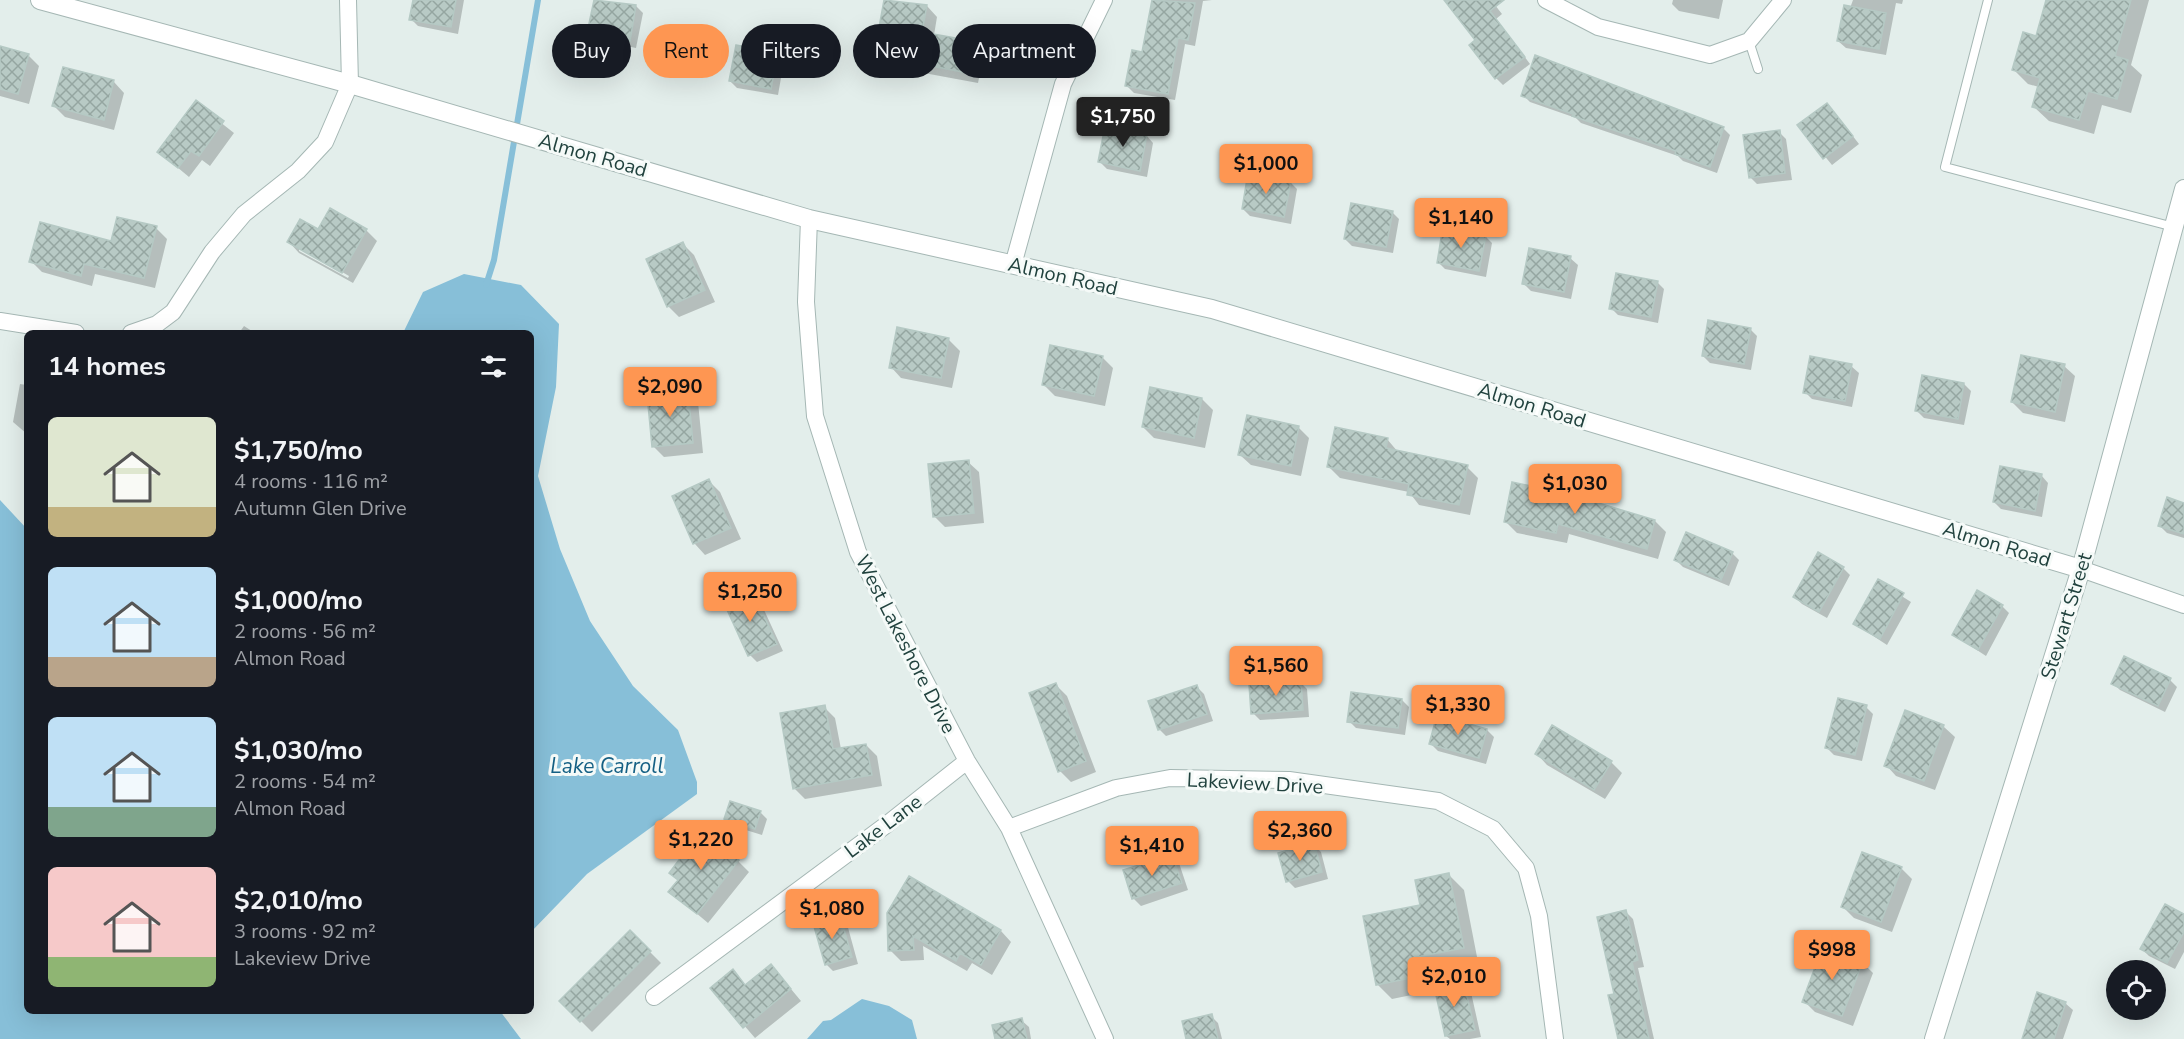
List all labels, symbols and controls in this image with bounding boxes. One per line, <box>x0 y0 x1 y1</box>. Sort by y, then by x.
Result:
chip: Buy <box>552 24 631 78</box>
chip: Rent <box>643 24 729 78</box>
chip: Filters <box>741 24 841 78</box>
chip: New <box>853 24 940 78</box>
chip: Apartment <box>952 24 1096 78</box>
pin: $1,750 <box>1074 97 1172 148</box>
text: $1,750 <box>1091 103 1155 130</box>
street label: Almon Road <box>535 127 650 184</box>
pin: $1,000 <box>1217 144 1315 195</box>
text: $1,000 <box>1234 150 1298 177</box>
pin: $1,140 <box>1412 198 1510 249</box>
text: $1,140 <box>1429 204 1493 231</box>
street label: Almon Road <box>1005 251 1120 302</box>
text: 14 homes <box>48 349 166 384</box>
icon: filters <box>477 350 510 383</box>
pin: $2,090 <box>621 367 719 418</box>
text: $2,090 <box>638 373 702 400</box>
street label: Almon Road <box>1474 376 1589 435</box>
text: $1,750/mo <box>234 433 363 468</box>
icon: home <box>96 441 168 513</box>
pin: $1,030 <box>1526 464 1624 515</box>
text: 4 rooms · 116 m² <box>234 468 388 495</box>
text: $1,030 <box>1543 470 1607 497</box>
text: Autumn Glen Drive <box>234 495 407 522</box>
street label: Almon Road <box>1939 515 2054 574</box>
street label: Stewart Street <box>2034 548 2099 683</box>
street label: West Lakeshore Drive <box>849 550 962 738</box>
pin: $1,250 <box>701 572 799 623</box>
text: $1,250 <box>718 578 782 605</box>
text: $1,000/mo <box>234 583 363 618</box>
icon: home <box>96 591 168 663</box>
text: 2 rooms · 56 m² <box>234 618 376 645</box>
text: Almon Road <box>234 645 346 672</box>
pin: $1,560 <box>1227 646 1325 697</box>
text: $1,560 <box>1244 652 1308 679</box>
pin: $1,330 <box>1409 685 1507 736</box>
text: $1,330 <box>1426 691 1490 718</box>
text: $1,030/mo <box>234 733 363 768</box>
icon: home <box>96 741 168 813</box>
water label: Lake Carroll <box>550 752 664 780</box>
street label: Lakeview Drive <box>1186 766 1324 801</box>
text: 2 rooms · 54 m² <box>234 768 376 795</box>
street label: Lake Lane <box>839 788 928 864</box>
text: Almon Road <box>234 795 346 822</box>
pin: $2,360 <box>1251 811 1349 862</box>
text: $2,360 <box>1268 817 1332 844</box>
pin: $1,220 <box>652 820 750 871</box>
text: $1,220 <box>669 826 733 853</box>
pin: $1,410 <box>1103 826 1201 877</box>
text: $1,410 <box>1120 832 1184 859</box>
text: $2,010/mo <box>234 883 363 918</box>
pin: $1,080 <box>783 889 881 940</box>
icon: home <box>96 891 168 963</box>
text: $1,080 <box>800 895 864 922</box>
text: 3 rooms · 92 m² <box>234 918 376 945</box>
pin: $998 <box>1796 930 1868 981</box>
text: $998 <box>1808 936 1856 963</box>
text: Lakeview Drive <box>234 945 371 972</box>
pin: $2,010 <box>1405 957 1503 1008</box>
map controls <box>2106 960 2166 1020</box>
button: locate <box>2106 960 2166 1020</box>
text: $2,010 <box>1422 963 1486 990</box>

